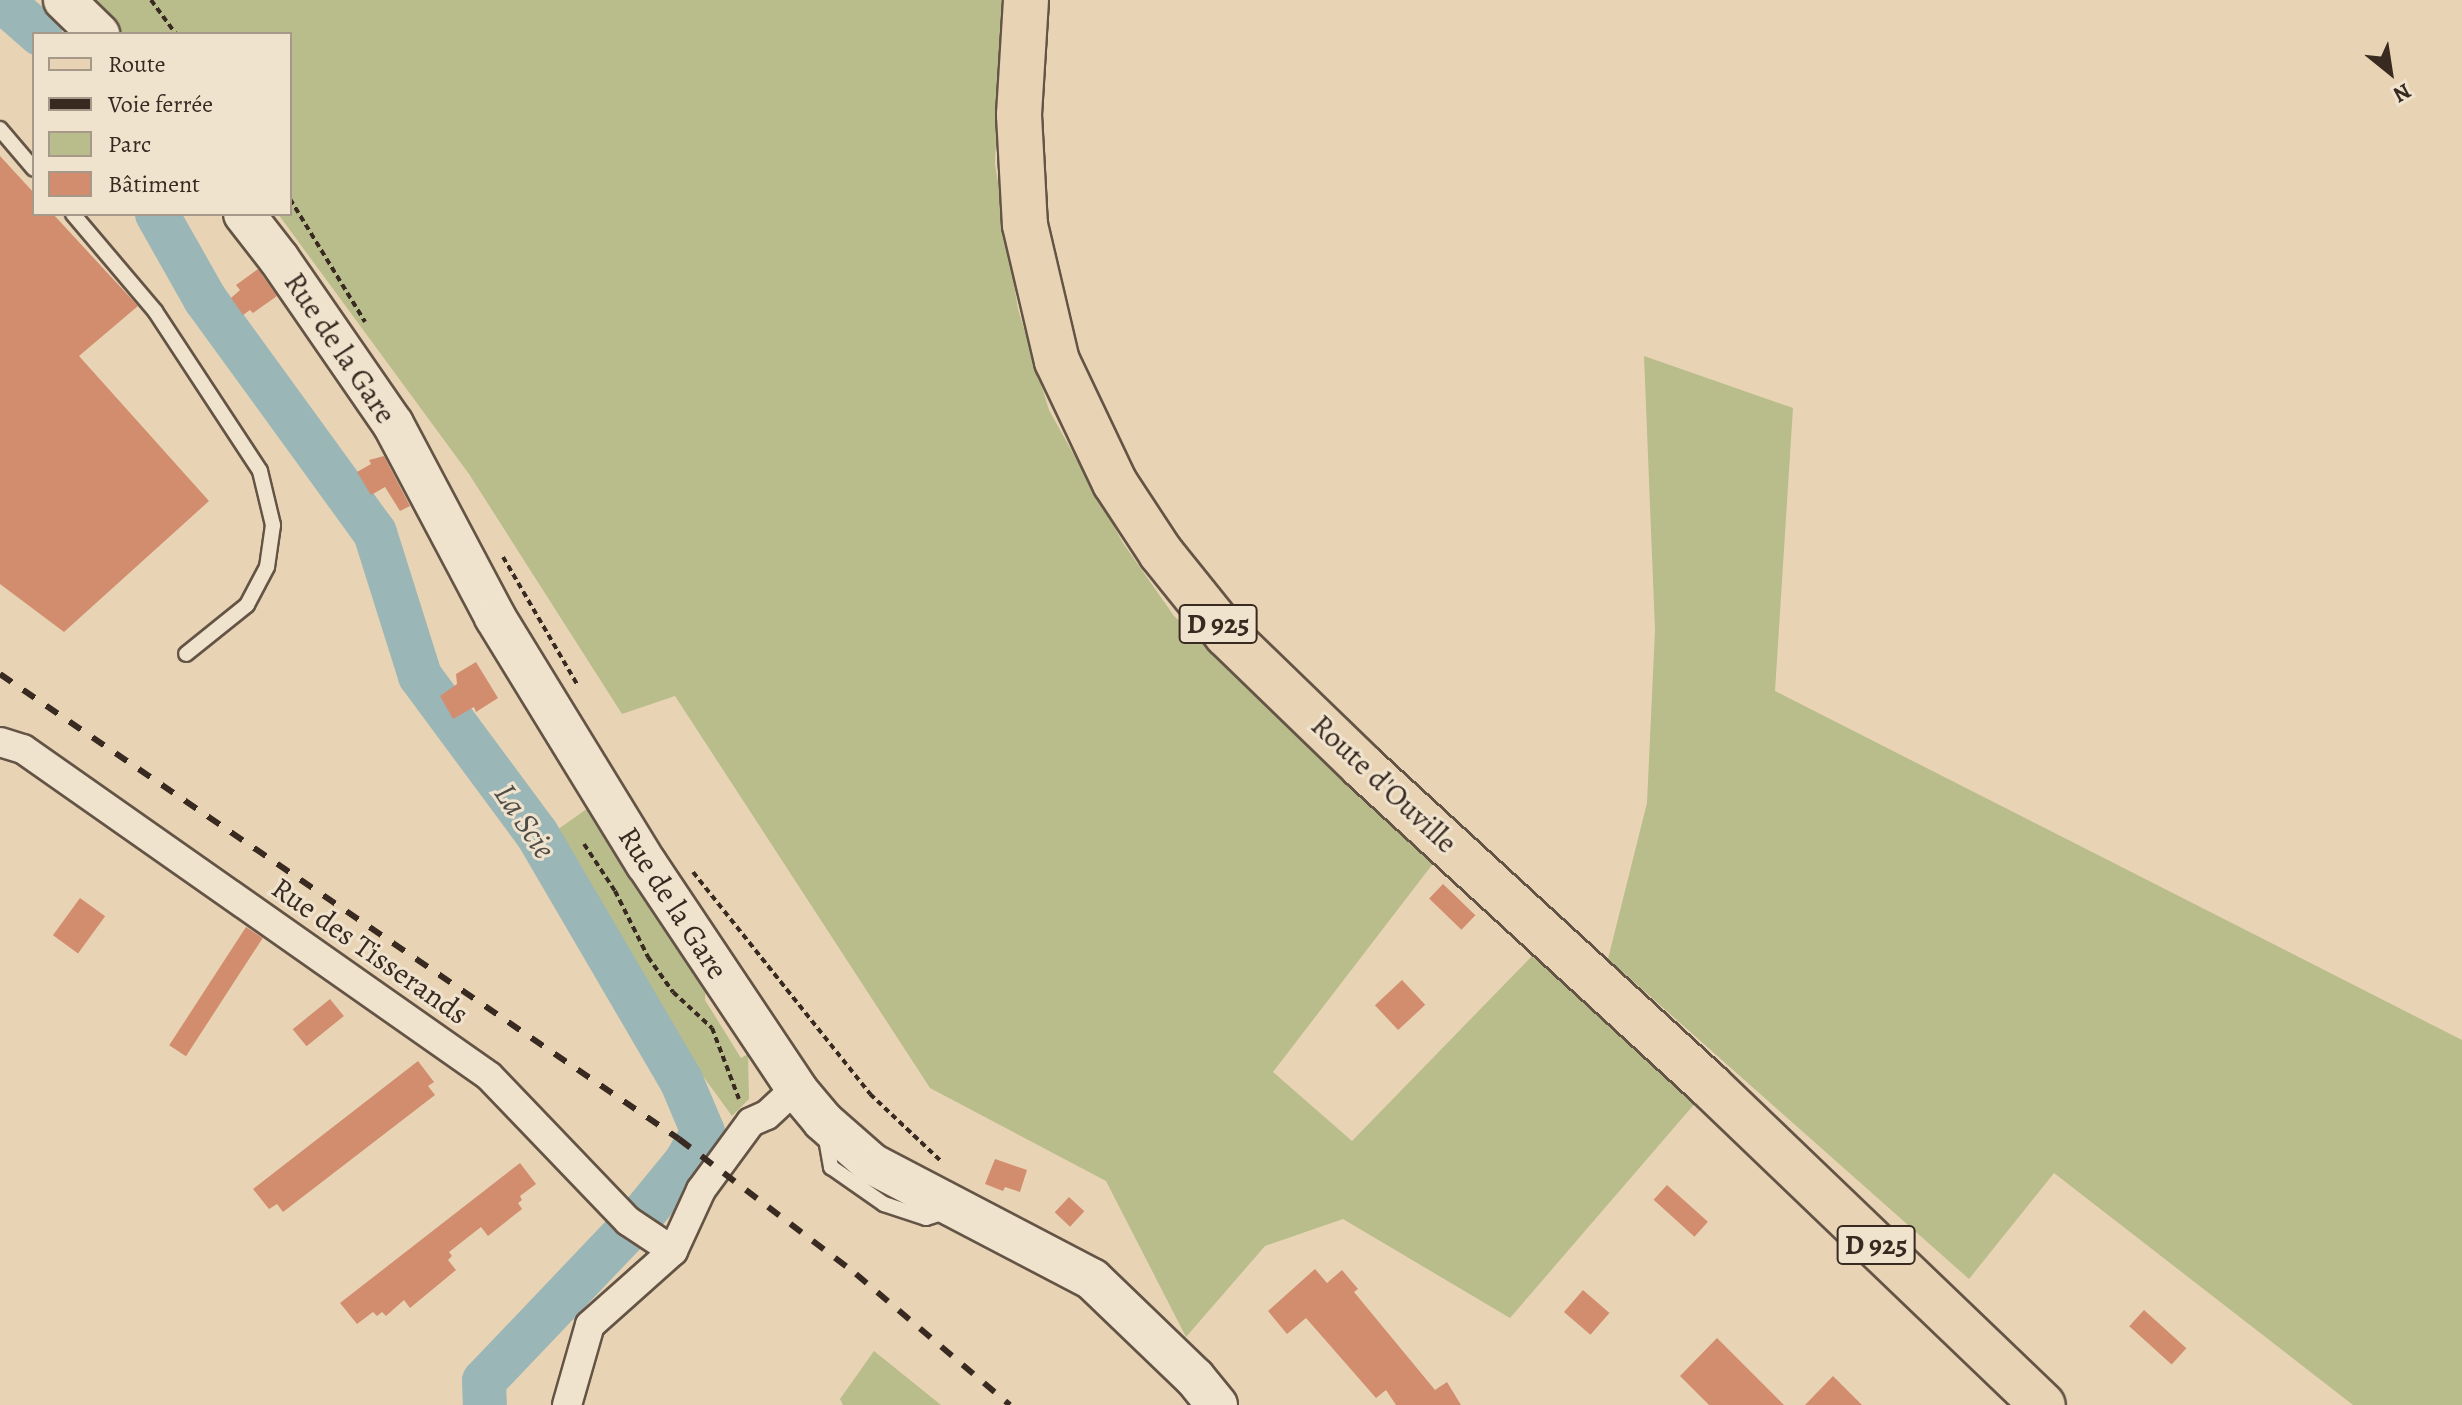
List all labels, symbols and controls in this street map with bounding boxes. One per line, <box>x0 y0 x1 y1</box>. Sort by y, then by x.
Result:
legend <box>32 32 292 216</box>
north arrow <box>2350 32 2430 112</box>
text: Route <box>108 48 166 80</box>
text: N <box>2388 76 2416 110</box>
text: Voie ferrée <box>108 88 213 120</box>
text: Parc <box>108 128 151 160</box>
text: Bâtiment <box>108 168 200 200</box>
street label: Rue de la Gare <box>276 266 404 430</box>
road number: D 925 <box>1178 600 1258 648</box>
street label: Route d'Ouville <box>1304 707 1464 861</box>
water label: La Scie <box>486 776 564 866</box>
street label: Rue de la Gare <box>610 820 736 986</box>
street label: Rue des Tisserands <box>265 870 475 1032</box>
road number: D 925 <box>1836 1221 1916 1269</box>

